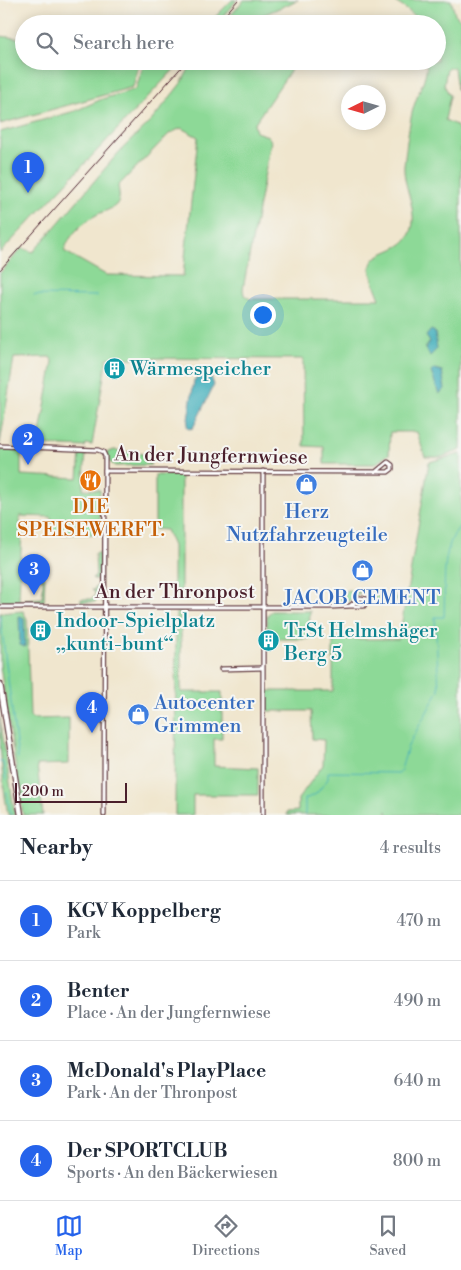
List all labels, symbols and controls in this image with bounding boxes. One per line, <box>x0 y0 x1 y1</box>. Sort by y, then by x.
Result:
search box <box>15 15 446 70</box>
icon: search <box>33 29 61 57</box>
text: Search here <box>73 31 174 55</box>
north arrow <box>341 85 386 130</box>
pin: 1 <box>12 152 44 193</box>
your location <box>250 302 276 328</box>
building icon: Wärmespeicher <box>102 356 126 380</box>
place label: Wärmespeicher <box>129 357 272 382</box>
pin: 2 <box>12 424 44 465</box>
street label: An der Jungfernwiese <box>113 442 308 471</box>
restaurant icon: DIE SPEISEWERFT. <box>79 468 103 492</box>
shop icon: Herz Nutzfahrzeugteile <box>295 473 319 497</box>
place label: DIE SPEISEWERFT. <box>17 495 165 543</box>
place label: Herz Nutzfahrzeugteile <box>226 500 388 548</box>
pin: 3 <box>18 554 50 595</box>
shop icon: JACOB CEMENT <box>350 559 374 583</box>
street label: An der Thronpost <box>94 580 255 605</box>
place label: JACOB CEMENT <box>283 586 440 611</box>
place label: Indoor-Spielplatz „kunti-bunt“ <box>56 609 215 657</box>
building icon: Indoor-Spielplatz „kunti-bunt“ <box>28 619 52 643</box>
place label: TrSt Helmshäger Berg 5 <box>283 619 438 667</box>
building icon: TrSt Helmshäger Berg 5 <box>256 629 280 653</box>
place label: Autocenter Grimmen <box>153 691 255 739</box>
pin: 4 <box>76 692 108 733</box>
shop icon: Autocenter Grimmen <box>126 702 150 726</box>
scale bar <box>15 780 128 803</box>
text: 200 m <box>22 783 64 801</box>
text: Nearby <box>20 835 93 861</box>
text: 4 results <box>380 838 441 858</box>
text: KGV Koppelberg <box>67 899 220 923</box>
text: 1 <box>32 911 40 931</box>
text: 470 m <box>397 911 441 931</box>
text: Park <box>67 923 100 943</box>
text: Benter <box>67 979 130 1003</box>
text: 2 <box>31 991 41 1011</box>
text: 490 m <box>394 991 441 1011</box>
text: Place · An der Jungfernwiese <box>67 1003 271 1023</box>
text: McDonald's PlayPlace <box>67 1059 266 1083</box>
text: 3 <box>31 1071 41 1091</box>
text: 640 m <box>394 1071 441 1091</box>
text: Park · An der Thronpost <box>67 1083 238 1103</box>
text: Der SPORTCLUB <box>67 1139 227 1163</box>
text: 4 <box>31 1151 41 1171</box>
text: 800 m <box>393 1151 441 1171</box>
text: Sports · An den Bäckerwiesen <box>67 1163 278 1183</box>
tab: Map <box>55 1212 83 1260</box>
tab: Directions <box>192 1212 260 1260</box>
tab: Saved <box>369 1212 406 1260</box>

